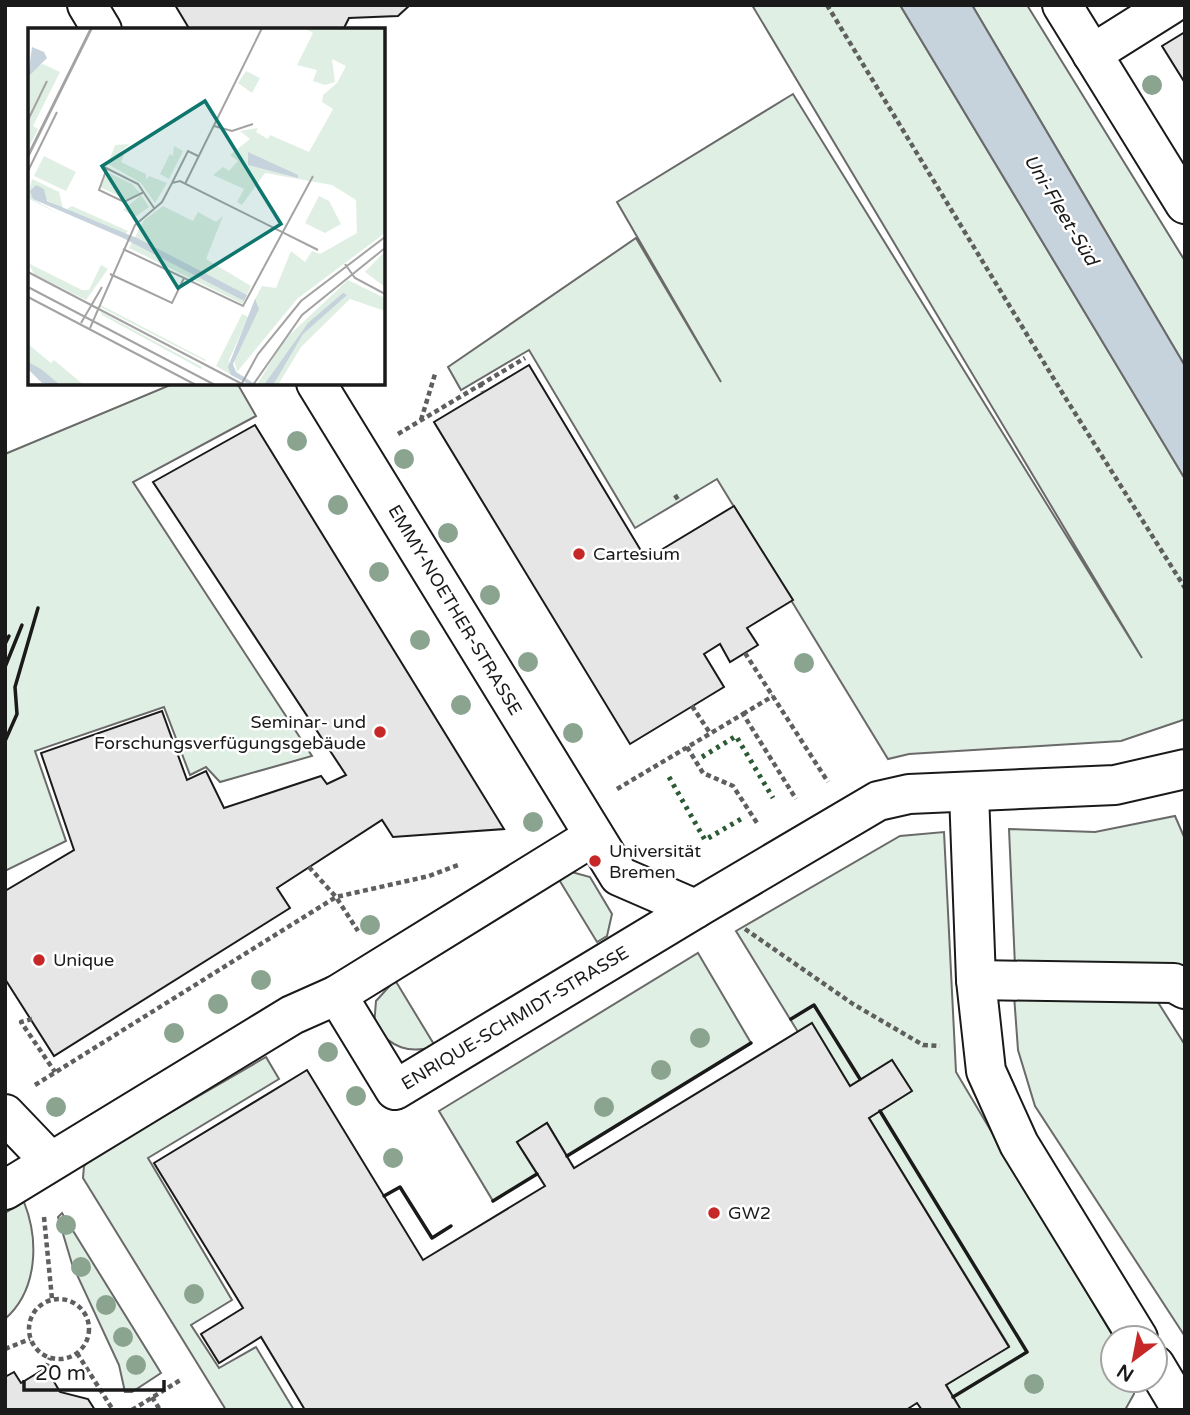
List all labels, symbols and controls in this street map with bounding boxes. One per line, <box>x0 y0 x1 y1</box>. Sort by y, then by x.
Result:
inset map <box>28 28 385 385</box>
water label: Uni-Fleet-Süd <box>1019 151 1104 271</box>
street label: EMMY-NOETHER-STRASSE <box>383 501 527 719</box>
place label: Cartesium <box>593 543 680 565</box>
marker: Cartesium <box>571 546 587 562</box>
place label: Seminar- und Forschungsverfügungsgebäude <box>94 711 366 754</box>
marker: Seminar- und Forschungsverfügungsgebäude <box>372 724 388 740</box>
place label: Universität Bremen <box>609 840 701 883</box>
marker: Universität Bremen <box>587 853 603 869</box>
street label: ENRIQUE-SCHMIDT-STRASSE <box>397 941 633 1095</box>
place label: Unique <box>53 949 114 971</box>
marker: Unique <box>31 952 47 968</box>
place label: GW2 <box>728 1202 771 1224</box>
marker: GW2 <box>706 1205 722 1221</box>
north arrow <box>1099 1324 1169 1394</box>
scale bar <box>24 1348 164 1392</box>
text: N <box>1113 1359 1138 1386</box>
text: 20 m <box>35 1361 86 1386</box>

